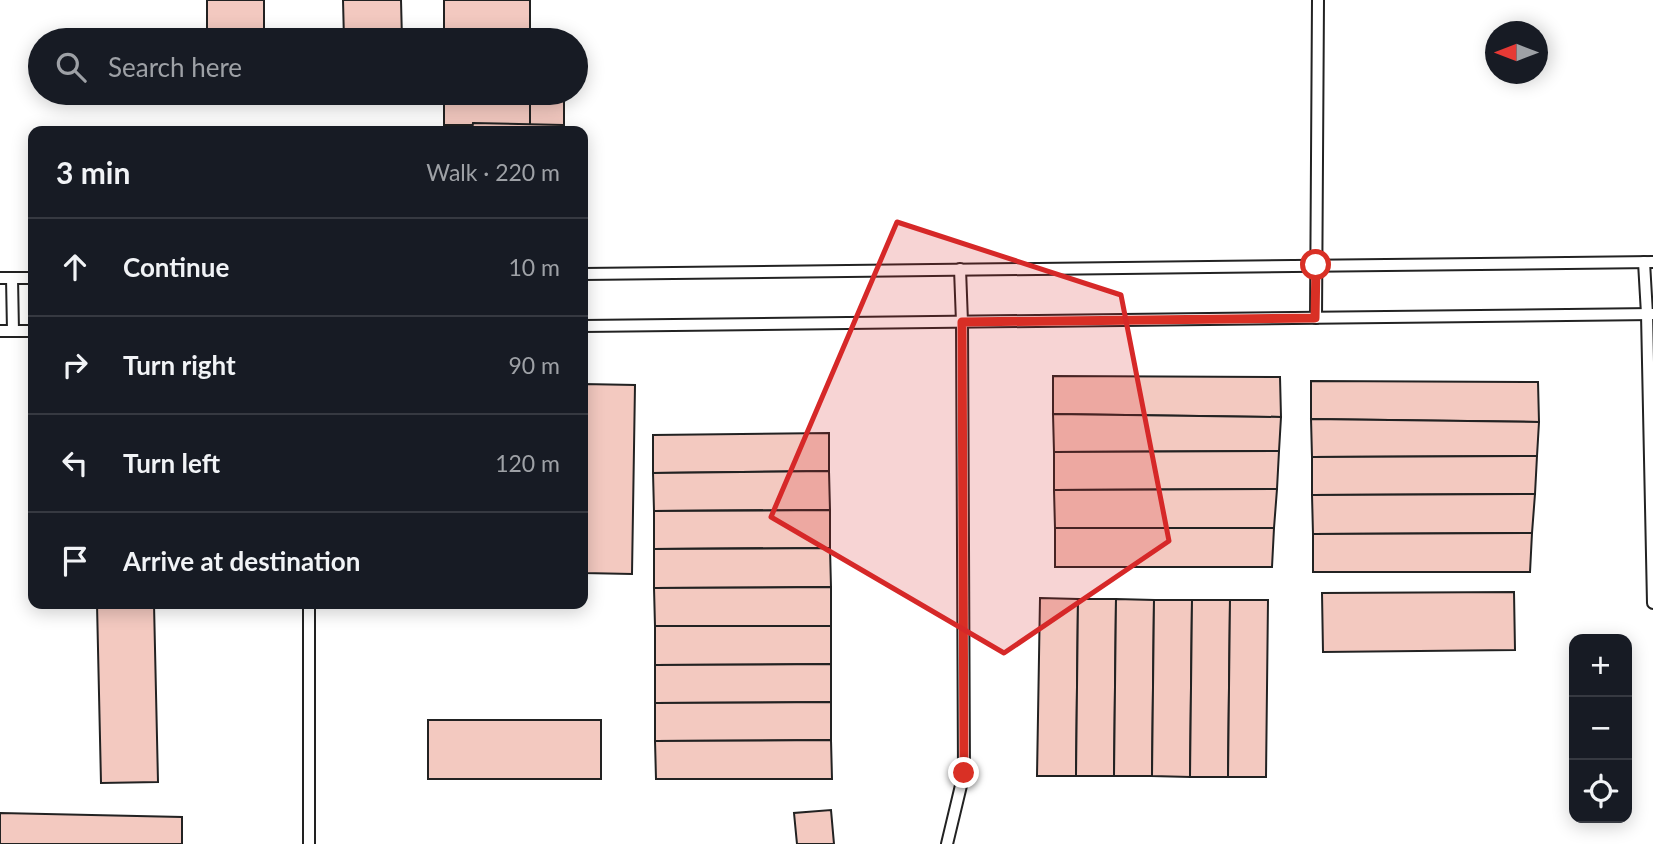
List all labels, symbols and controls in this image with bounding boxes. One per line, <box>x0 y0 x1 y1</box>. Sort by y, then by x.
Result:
north arrow <box>1485 21 1548 84</box>
search box <box>28 28 588 105</box>
icon: search <box>52 48 90 86</box>
text: Search here <box>108 51 242 83</box>
text: 3 min <box>56 154 130 190</box>
text: Walk · 220 m <box>426 158 560 186</box>
icon: ahead <box>56 248 94 286</box>
route start <box>1300 249 1331 280</box>
text: Continue <box>123 251 229 283</box>
text: 10 m <box>509 253 560 281</box>
icon: right <box>56 346 94 384</box>
text: Turn right <box>123 349 236 381</box>
text: 90 m <box>509 351 560 379</box>
icon: left <box>56 444 94 482</box>
text: Turn left <box>123 447 220 479</box>
text: 120 m <box>495 449 560 477</box>
icon: arrive <box>56 542 94 580</box>
text: Arrive at destination <box>123 545 360 577</box>
map controls <box>1569 634 1632 823</box>
button: + <box>1569 634 1632 697</box>
button: − <box>1569 697 1632 760</box>
route end <box>948 757 979 788</box>
button: locate <box>1569 760 1632 823</box>

